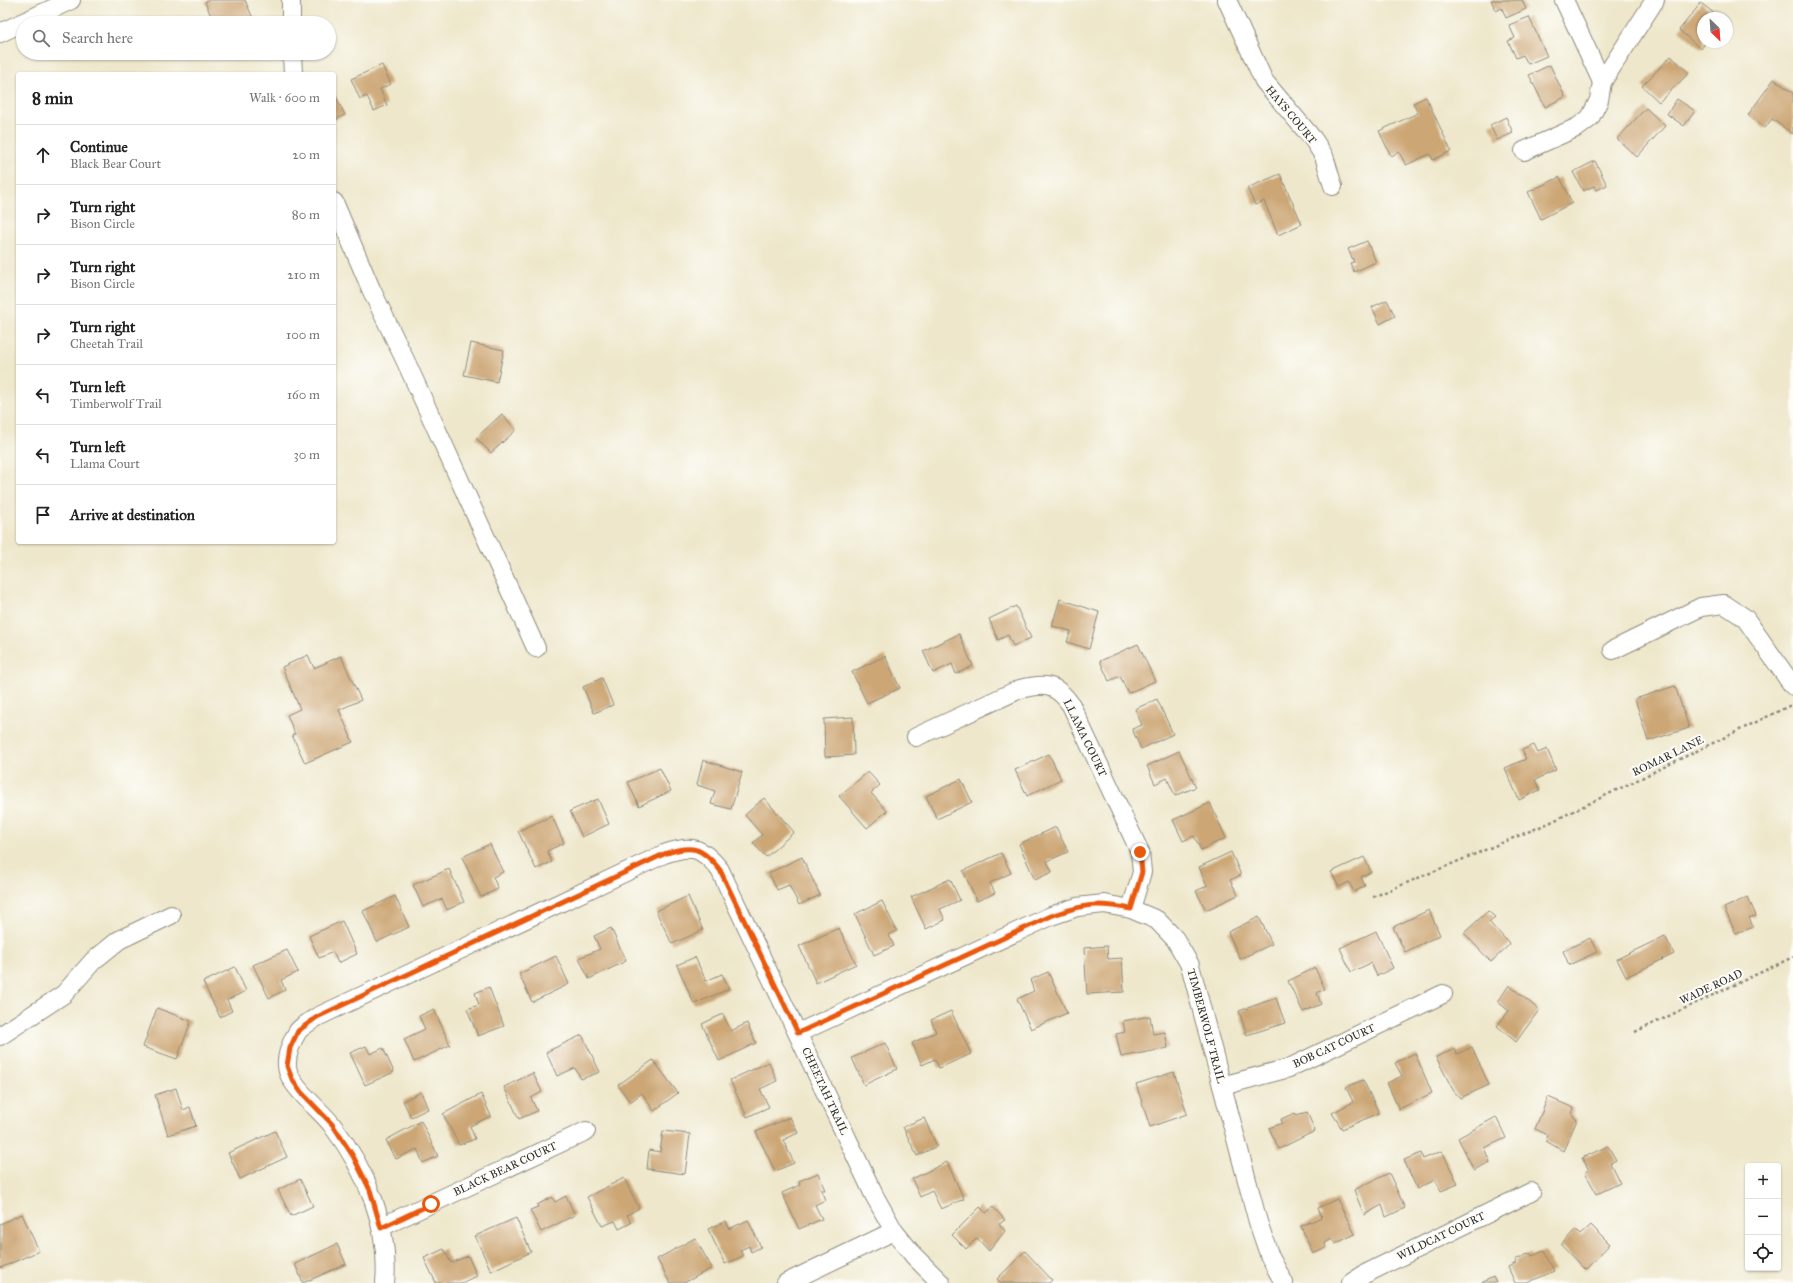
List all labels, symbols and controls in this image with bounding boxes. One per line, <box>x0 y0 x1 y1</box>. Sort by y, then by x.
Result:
north arrow <box>1697 12 1733 48</box>
search box <box>16 16 336 60</box>
icon: search <box>30 27 52 49</box>
text: Search here <box>62 29 133 47</box>
street label: HAYS COURT <box>1263 83 1319 147</box>
text: 8 min <box>32 88 73 109</box>
text: Walk · 600 m <box>249 90 320 106</box>
text: Continue <box>70 138 128 156</box>
icon: ahead <box>32 144 54 166</box>
text: 20 m <box>292 147 320 163</box>
text: Black Bear Court <box>70 156 161 172</box>
text: Turn right <box>70 198 135 216</box>
icon: right <box>32 204 54 226</box>
text: 80 m <box>292 207 320 223</box>
text: Bison Circle <box>70 216 135 232</box>
text: Turn right <box>70 258 135 276</box>
icon: right <box>32 264 54 286</box>
text: 210 m <box>287 267 320 283</box>
text: Bison Circle <box>70 276 135 292</box>
text: Turn right <box>70 318 135 336</box>
icon: right <box>32 324 54 346</box>
text: 100 m <box>286 327 320 343</box>
text: Cheetah Trail <box>70 336 143 352</box>
text: Turn left <box>70 378 126 396</box>
icon: left <box>32 384 54 406</box>
text: 160 m <box>287 387 320 403</box>
text: Timberwolf Trail <box>70 396 162 412</box>
text: Turn left <box>70 438 126 456</box>
icon: left <box>32 444 54 466</box>
text: 30 m <box>294 447 320 463</box>
text: Llama Court <box>70 456 140 472</box>
icon: arrive <box>32 504 54 526</box>
text: Arrive at destination <box>70 506 195 524</box>
street label: LLAMA COURT <box>1061 697 1110 779</box>
street label: ROMAR LANE <box>1630 733 1706 779</box>
route end <box>1131 843 1149 861</box>
street label: TIMBERWOLF TRAIL <box>1184 967 1228 1085</box>
street label: WADE ROAD <box>1677 967 1745 1007</box>
street label: BOB CAT COURT <box>1291 1021 1378 1071</box>
street label: CHEETAH TRAIL <box>799 1045 851 1137</box>
street label: BLACK BEAR COURT <box>451 1139 559 1199</box>
map controls <box>1745 1163 1781 1271</box>
button: + <box>1745 1163 1781 1199</box>
route start <box>422 1195 440 1213</box>
button: − <box>1745 1199 1781 1235</box>
street label: WILDCAT COURT <box>1395 1209 1487 1263</box>
button: locate <box>1745 1235 1781 1271</box>

